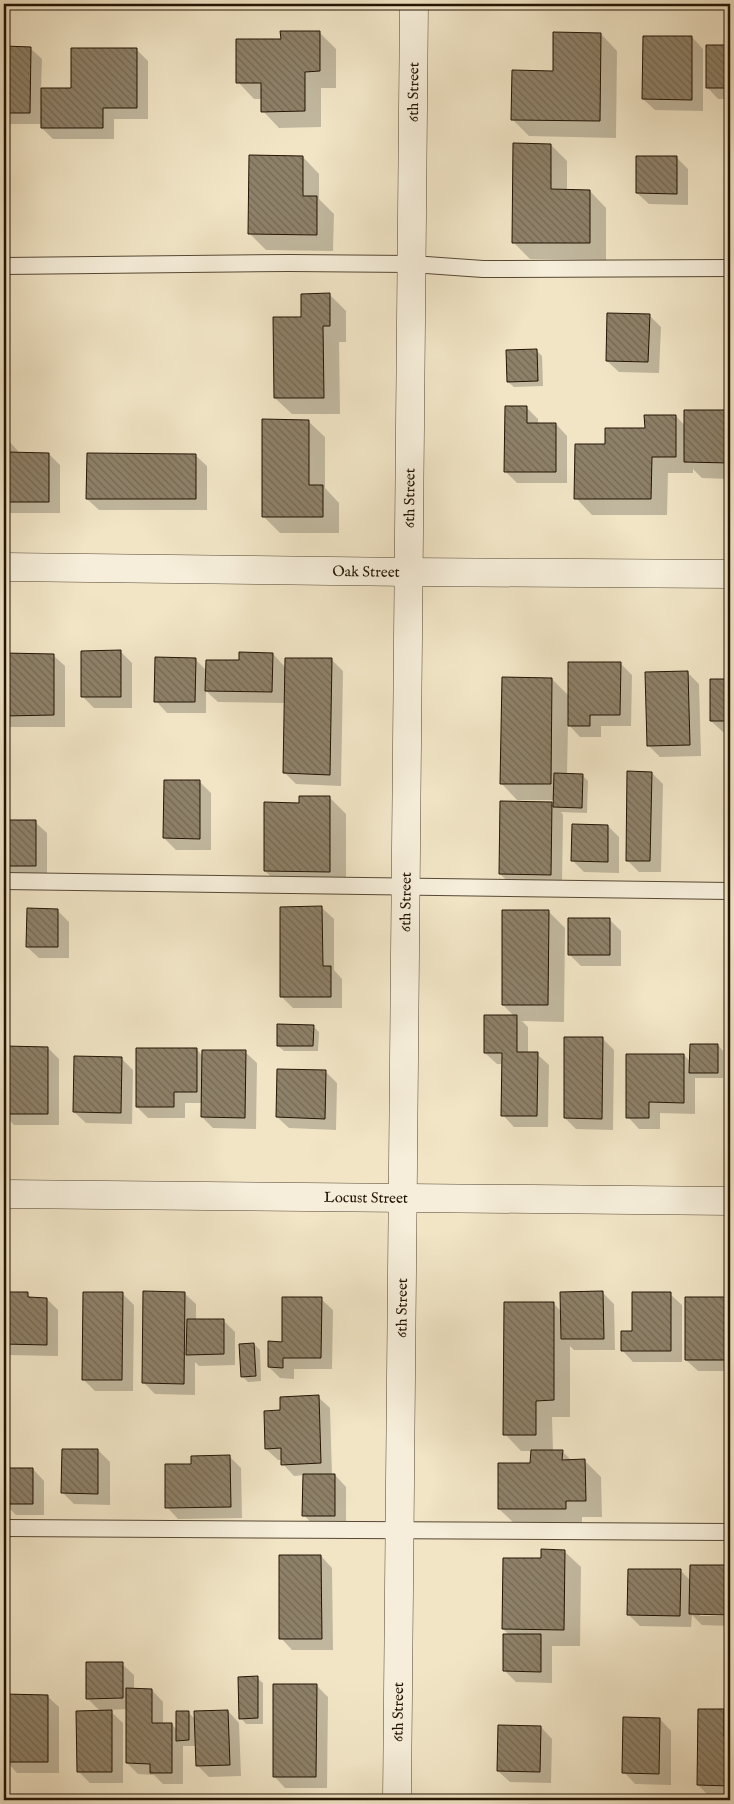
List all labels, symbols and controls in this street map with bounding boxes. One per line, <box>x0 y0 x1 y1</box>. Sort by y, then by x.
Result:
street label: 6th Street <box>403 62 423 122</box>
street label: 6th Street <box>400 468 419 528</box>
street label: Oak Street <box>332 562 400 581</box>
street label: 6th Street <box>396 872 415 932</box>
street label: Locust Street <box>324 1188 408 1207</box>
street label: 6th Street <box>392 1278 411 1338</box>
street label: 6th Street <box>388 1682 408 1742</box>

